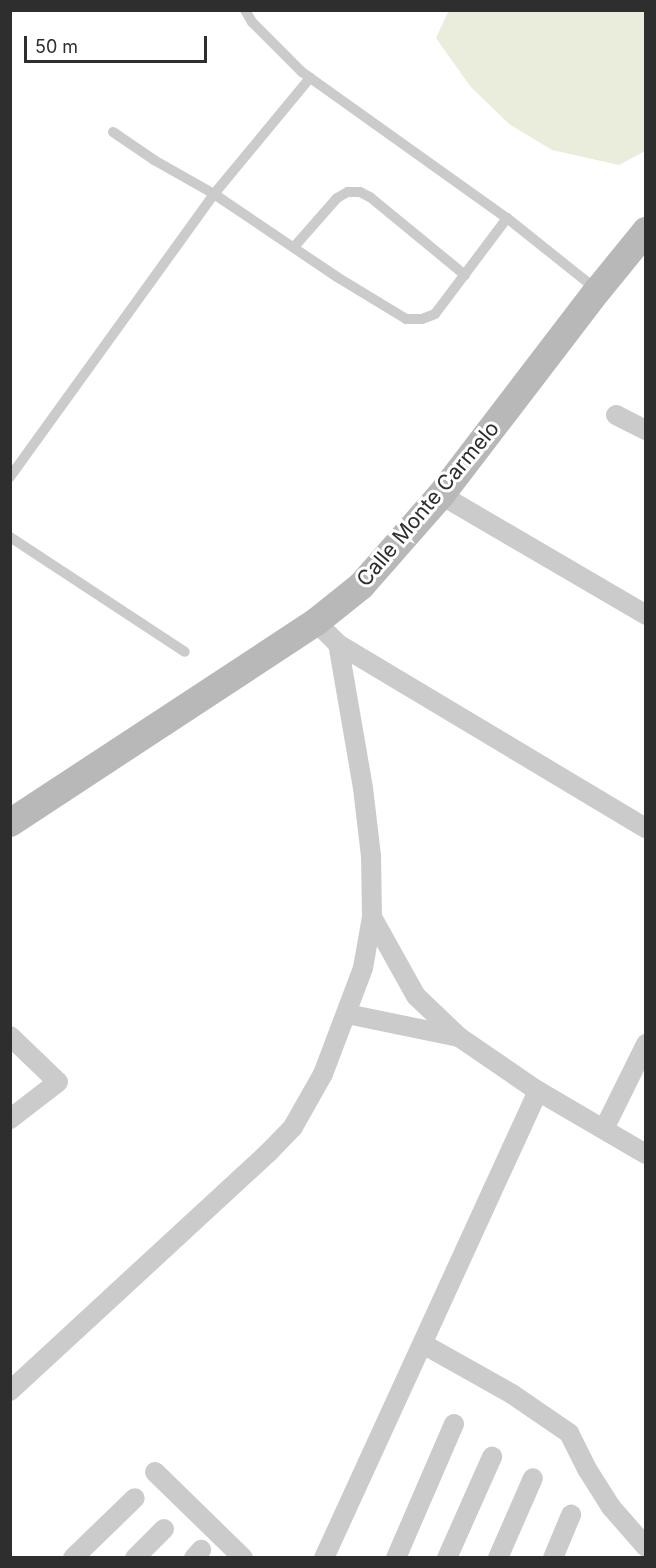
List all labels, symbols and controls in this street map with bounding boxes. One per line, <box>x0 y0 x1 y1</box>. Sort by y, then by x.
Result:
scale bar <box>27 24 210 62</box>
text: 50 m <box>35 36 78 57</box>
street label: Calle Monte Carmelo <box>352 416 504 592</box>

